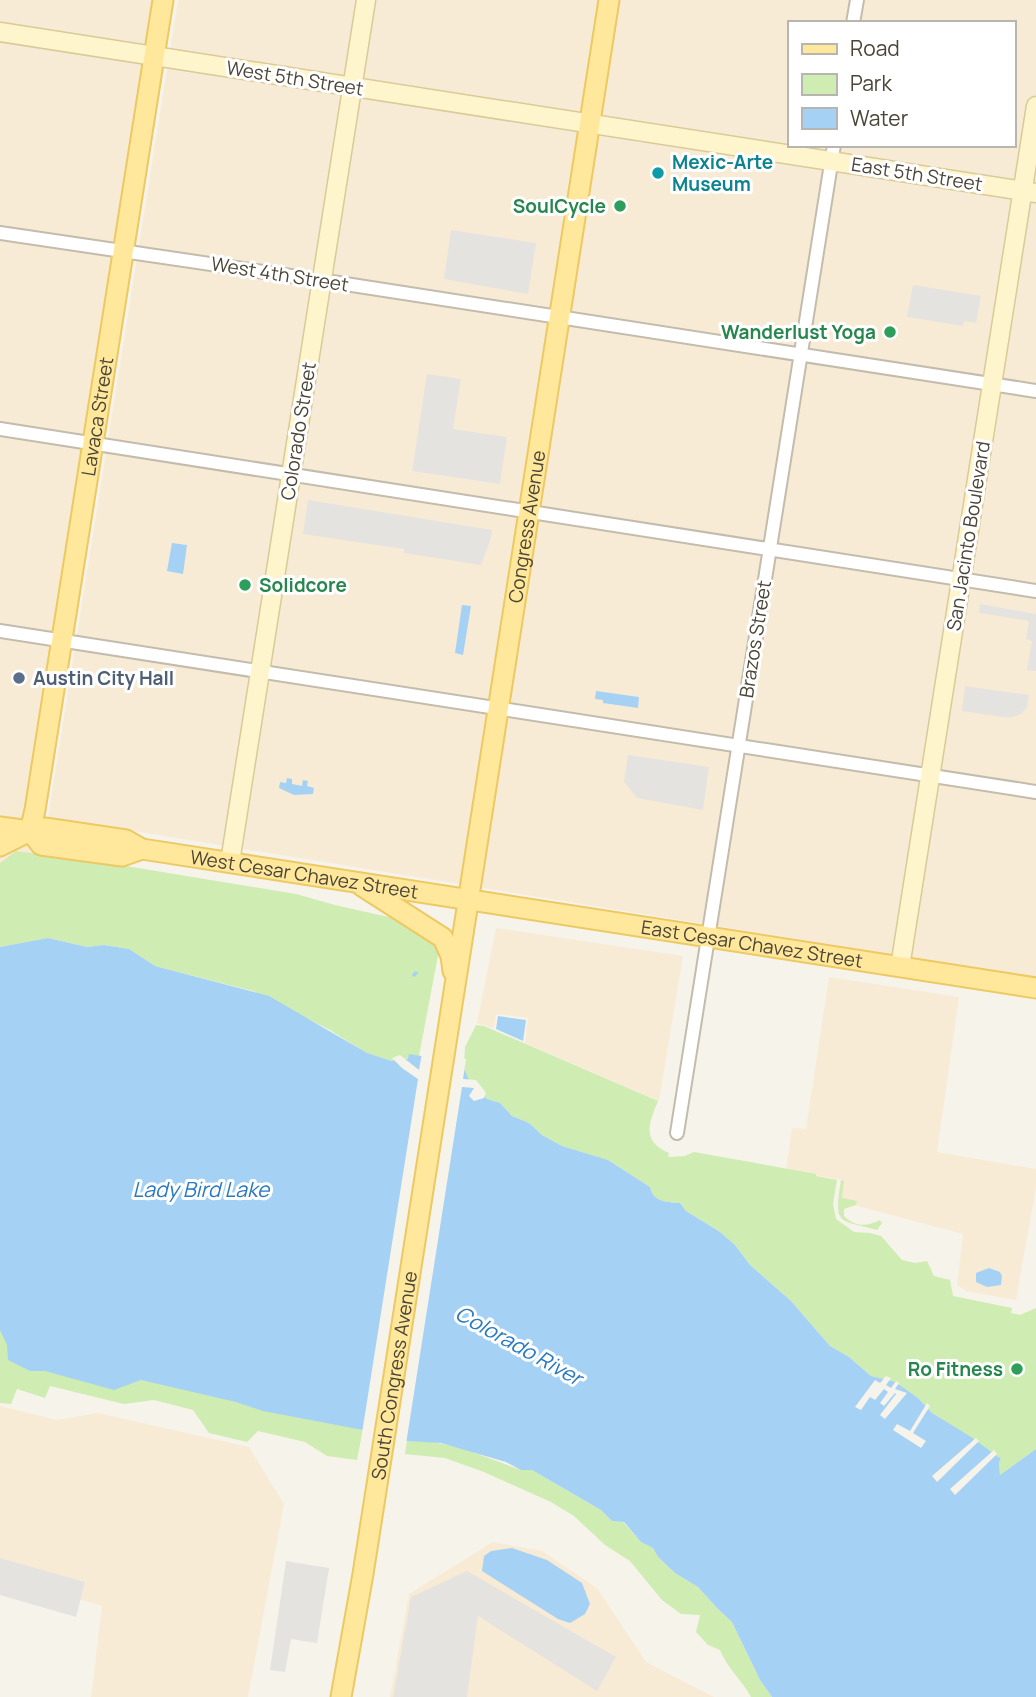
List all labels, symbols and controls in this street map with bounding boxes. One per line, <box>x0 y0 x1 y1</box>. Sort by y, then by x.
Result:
legend <box>788 21 1015 147</box>
text: Road <box>850 34 900 62</box>
street label: West 5th Street <box>225 54 365 102</box>
text: Park <box>850 69 892 97</box>
text: Water <box>850 104 909 132</box>
place label: Mexic-Arte Museum <box>672 149 773 197</box>
street label: East 5th Street <box>850 151 984 197</box>
marker: Mexic-Arte Museum <box>650 165 666 181</box>
place label: SoulCycle <box>513 193 606 219</box>
marker: SoulCycle <box>612 198 628 214</box>
street label: West 4th Street <box>209 250 351 298</box>
place label: Wanderlust Yoga <box>721 319 876 345</box>
marker: Wanderlust Yoga <box>882 324 898 340</box>
street label: Lavaca Street <box>75 355 119 478</box>
street label: Colorado Street <box>274 360 322 502</box>
street label: San Jacinto Boulevard <box>940 439 996 633</box>
street label: Congress Avenue <box>502 449 551 605</box>
place label: Solidcore <box>259 572 347 598</box>
marker: Solidcore <box>237 577 253 593</box>
street label: Brazos Street <box>733 578 777 700</box>
place label: Austin City Hall <box>33 665 174 691</box>
marker: Austin City Hall <box>11 670 27 686</box>
street label: West Cesar Chavez Street <box>188 844 420 905</box>
street label: East Cesar Chavez Street <box>639 914 865 974</box>
water label: Lady Bird Lake <box>133 1175 271 1203</box>
street label: South Congress Avenue <box>365 1269 423 1482</box>
water label: Colorado River <box>451 1299 590 1393</box>
place label: Ro Fitness <box>908 1356 1003 1382</box>
marker: Ro Fitness <box>1009 1361 1025 1377</box>

